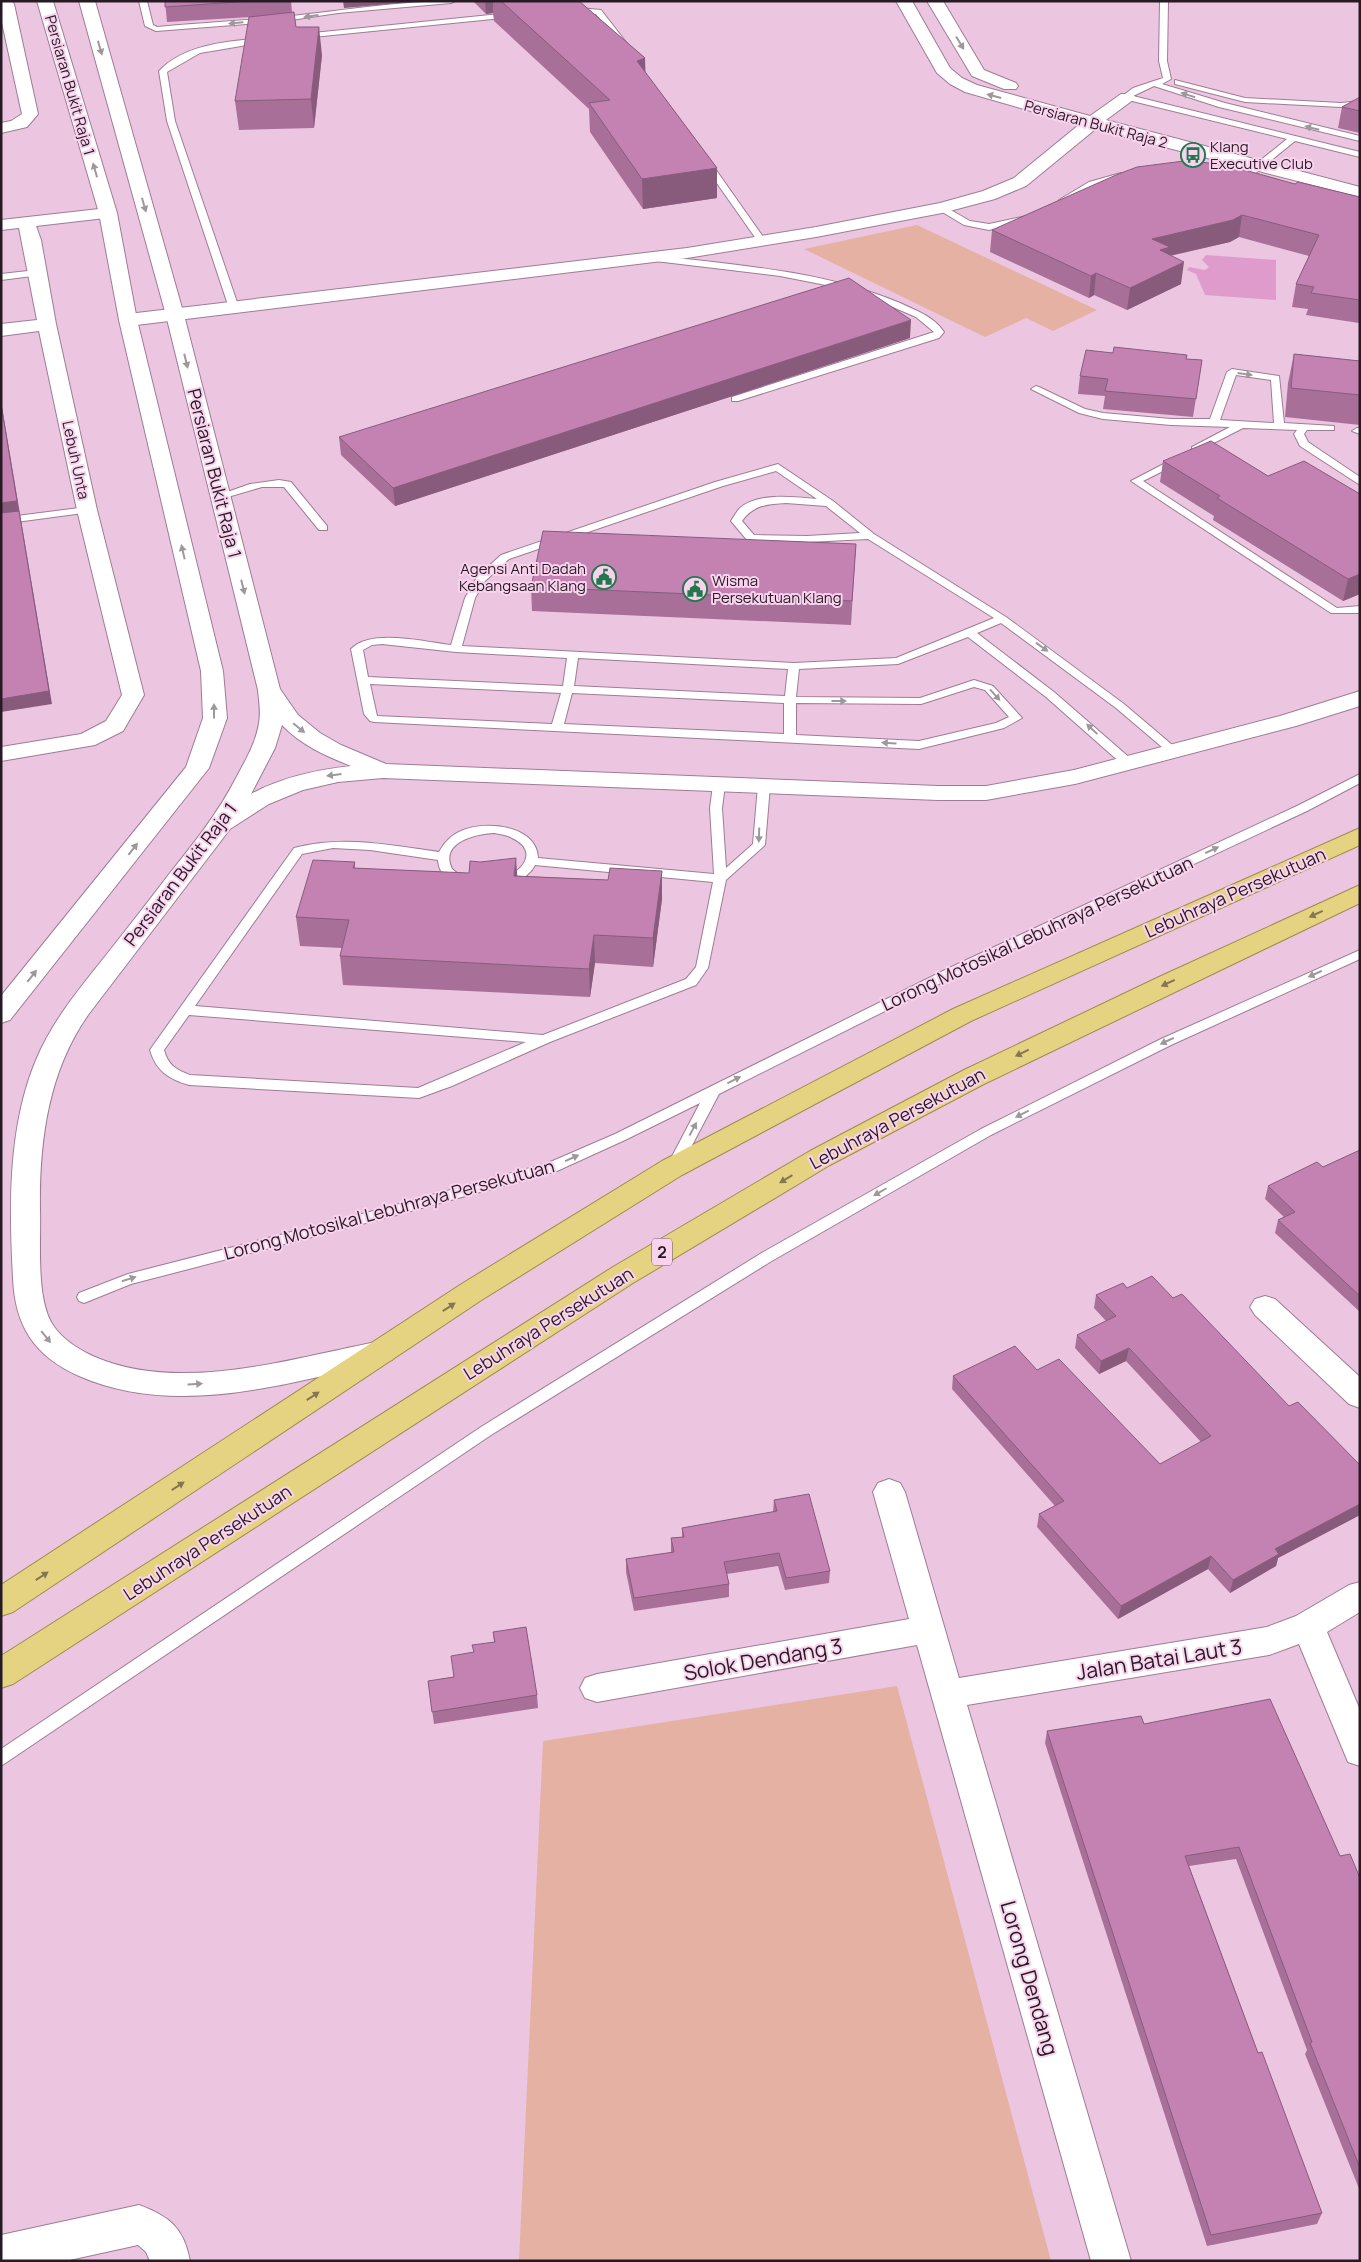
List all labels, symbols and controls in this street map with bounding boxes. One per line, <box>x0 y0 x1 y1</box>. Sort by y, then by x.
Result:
one-way arrow <box>303 12 319 20</box>
street label: Persiaran Bukit Raja 1 <box>40 13 100 157</box>
one-way arrow <box>228 19 244 27</box>
one-way arrow <box>955 37 964 50</box>
one-way arrow <box>96 41 104 56</box>
one-way arrow <box>1181 90 1196 98</box>
one-way arrow <box>986 92 1001 100</box>
street label: Persiaran Bukit Raja 2 <box>1022 95 1170 153</box>
one-way arrow <box>1305 124 1320 132</box>
place label: Klang Executive Club <box>1210 136 1313 174</box>
bus stop icon: Klang Executive Club <box>1180 142 1206 168</box>
one-way arrow <box>91 163 99 178</box>
one-way arrow <box>140 197 148 212</box>
one-way arrow <box>183 354 191 369</box>
one-way arrow <box>1237 370 1253 378</box>
street label: Persiaran Bukit Raja 1 <box>182 386 248 560</box>
street label: Lebuh Unta <box>57 419 95 501</box>
one-way arrow <box>179 545 187 560</box>
place label: Agensi Anti Dadah Kebangsaan Klang <box>459 558 586 596</box>
public building icon: Agensi Anti Dadah Kebangsaan Klang <box>591 564 617 590</box>
place label: Wisma Persekutuan Klang <box>712 570 842 608</box>
public building icon: Wisma Persekutuan Klang <box>682 576 708 602</box>
one-way arrow <box>240 579 248 594</box>
one-way arrow <box>1035 642 1048 653</box>
one-way arrow <box>989 688 1001 700</box>
one-way arrow <box>831 697 847 705</box>
one-way arrow <box>210 703 218 719</box>
one-way arrow <box>292 723 305 734</box>
one-way arrow <box>1086 723 1098 735</box>
one-way arrow <box>880 739 896 747</box>
one-way arrow <box>326 771 342 779</box>
street label: Persiaran Bukit Raja 1 <box>118 797 242 951</box>
one-way arrow <box>755 827 763 843</box>
street label: Lebuhraya Persekutuan <box>1141 841 1329 943</box>
one-way arrow <box>127 842 138 855</box>
one-way arrow <box>1205 846 1219 854</box>
street label: Lorong Motosikal Lebuhraya Persekutuan <box>877 850 1197 1016</box>
one-way arrow <box>1309 910 1323 918</box>
one-way arrow <box>26 970 37 983</box>
one-way arrow <box>1308 970 1322 978</box>
one-way arrow <box>1161 979 1175 987</box>
one-way arrow <box>1160 1037 1175 1045</box>
one-way arrow <box>1015 1050 1029 1058</box>
street label: Lebuhraya Persekutuan <box>805 1061 989 1175</box>
one-way arrow <box>727 1076 741 1084</box>
one-way arrow <box>1015 1110 1029 1118</box>
one-way arrow <box>689 1122 697 1137</box>
street label: Lorong Motosikal Lebuhraya Persekutuan <box>221 1153 557 1265</box>
one-way arrow <box>565 1154 579 1162</box>
one-way arrow <box>779 1174 792 1183</box>
one-way arrow <box>873 1188 887 1197</box>
road number: 2 <box>652 1238 672 1266</box>
street label: Lebuhraya Persekutuan <box>459 1261 637 1385</box>
one-way arrow <box>122 1275 137 1283</box>
one-way arrow <box>442 1302 456 1312</box>
one-way arrow <box>41 1330 52 1343</box>
one-way arrow <box>187 1379 203 1387</box>
one-way arrow <box>306 1392 320 1401</box>
street label: Lebuhraya Persekutuan <box>118 1479 296 1605</box>
one-way arrow <box>171 1481 184 1491</box>
one-way arrow <box>35 1571 49 1580</box>
street label: Solok Dendang 3 <box>681 1631 845 1687</box>
street label: Jalan Batai Laut 3 <box>1074 1632 1244 1686</box>
street label: Lorong Dendang <box>995 1897 1065 2059</box>

